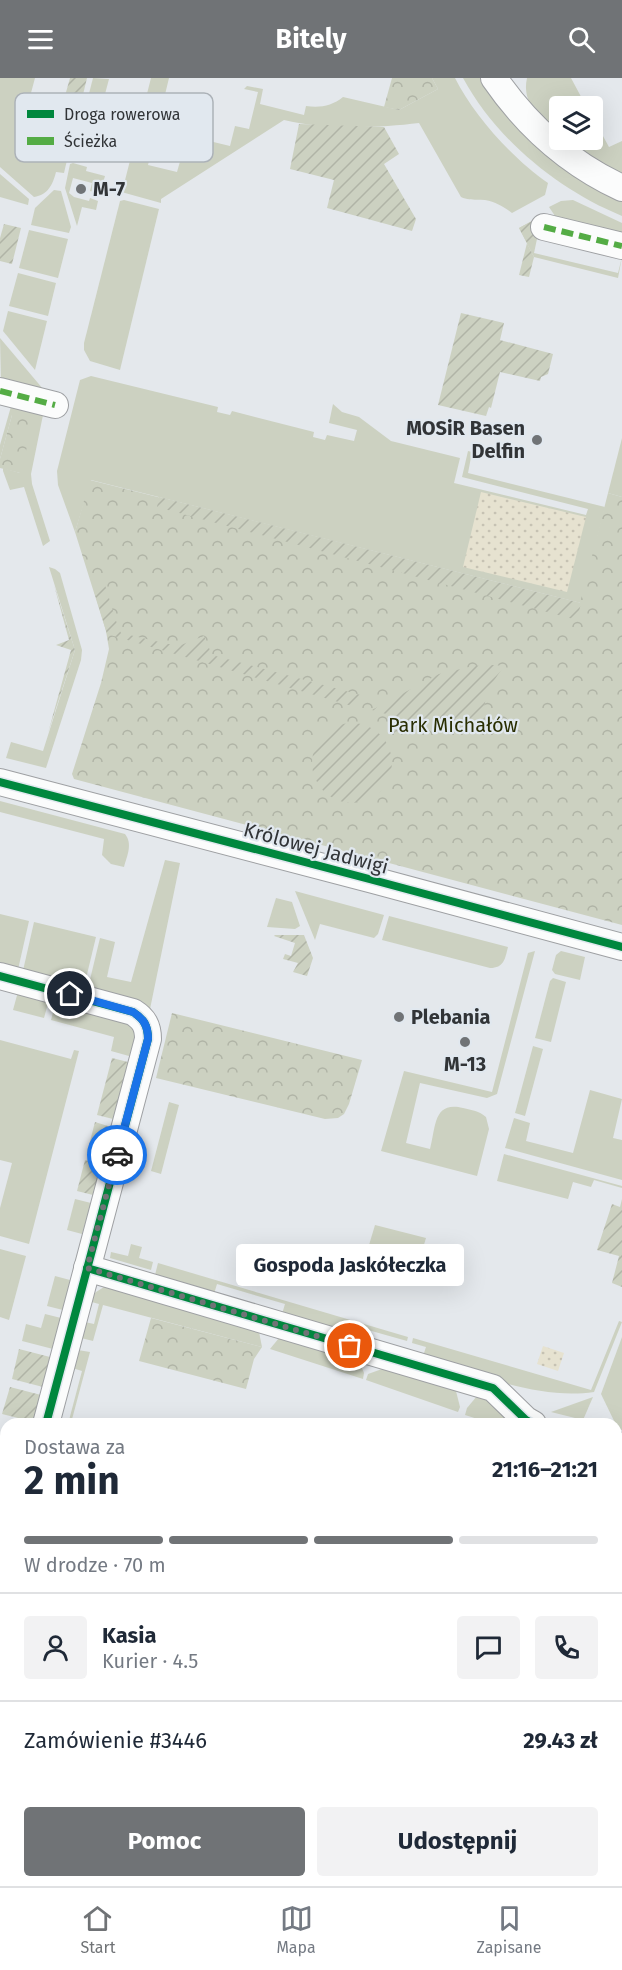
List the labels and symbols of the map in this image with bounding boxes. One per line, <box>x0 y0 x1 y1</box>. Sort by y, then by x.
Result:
legend <box>15 93 213 162</box>
text: Droga rowerowa <box>64 105 181 124</box>
text: Ścieżka <box>64 131 117 151</box>
place label: M-7 <box>93 177 125 201</box>
marker: M-7 <box>74 182 88 196</box>
place label: MOSiR Basen Delfin <box>406 416 525 463</box>
marker: MOSiR Basen Delfin <box>530 433 544 447</box>
park label: Park Michałów <box>388 713 518 737</box>
street label: Królowej Jadwigi <box>241 817 391 879</box>
pin <box>44 968 95 1019</box>
place label: Plebania <box>411 1005 491 1029</box>
marker: Plebania <box>392 1010 406 1024</box>
marker: M-13 <box>458 1035 472 1049</box>
place label: M-13 <box>444 1052 486 1076</box>
courier <box>87 1125 147 1185</box>
callout: Gospoda Jaskółeczka <box>236 1244 464 1286</box>
pin <box>324 1320 375 1371</box>

